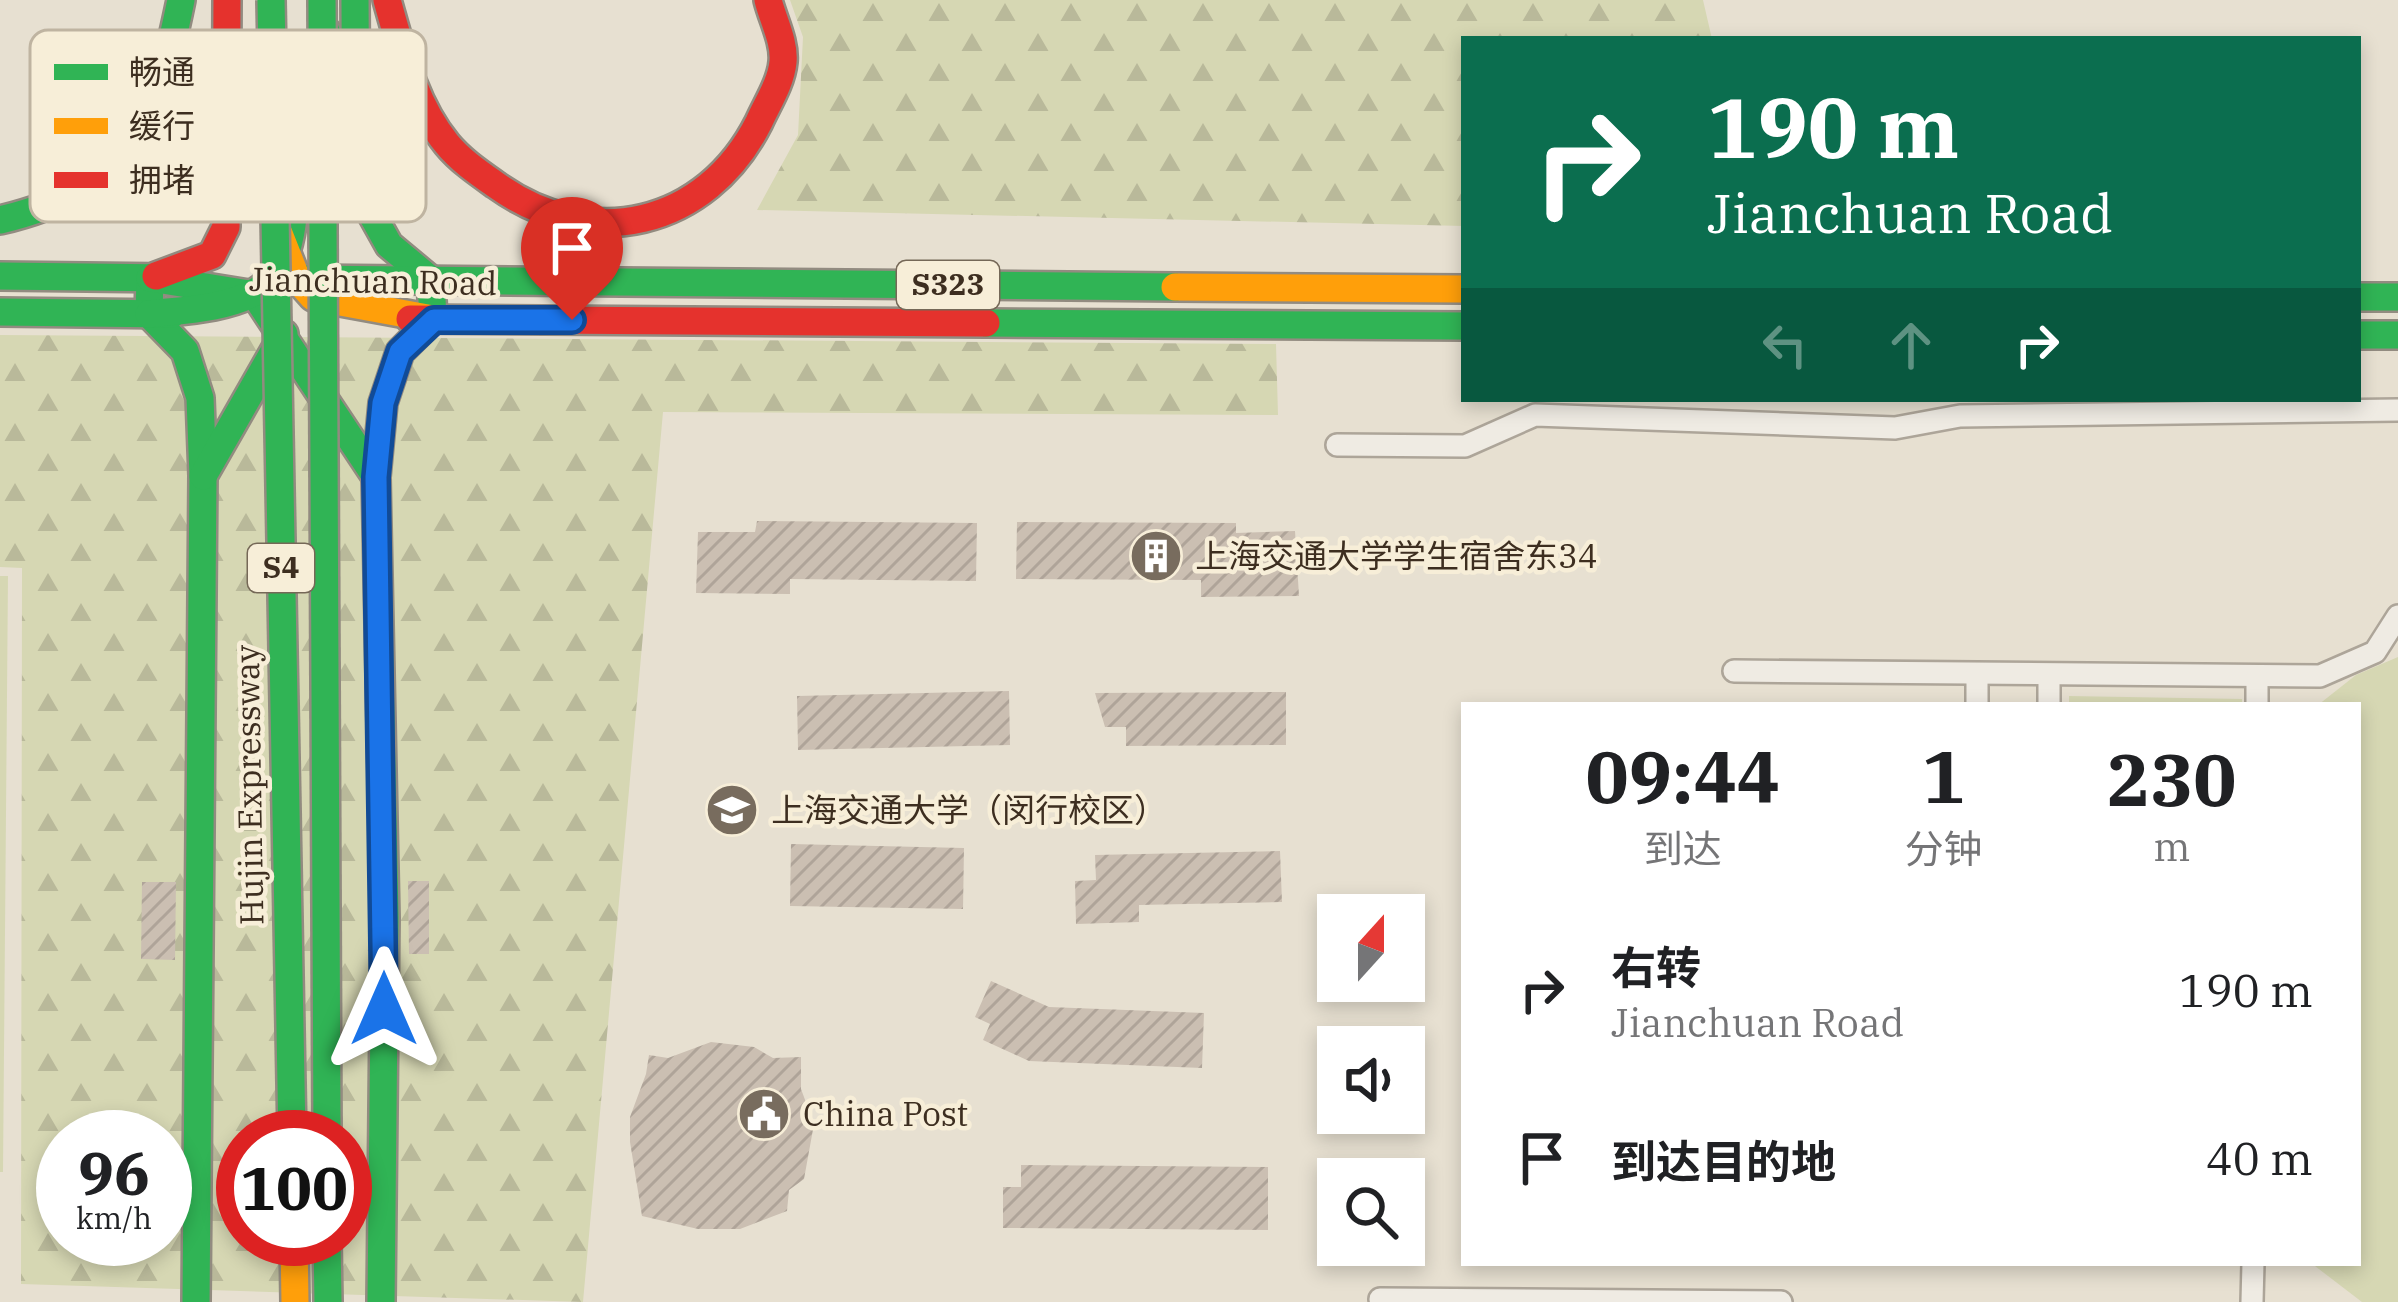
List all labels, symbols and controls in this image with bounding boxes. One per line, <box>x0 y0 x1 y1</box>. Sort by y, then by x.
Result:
legend <box>30 30 426 222</box>
text: 畅通 <box>129 50 195 93</box>
text: 190 m <box>1707 72 1959 181</box>
icon: right <box>1509 84 1665 240</box>
text: 缓行 <box>129 104 195 147</box>
text: 拥堵 <box>129 158 195 201</box>
text: Jianchuan Road <box>1707 178 2113 248</box>
pin <box>521 197 623 320</box>
icon: arrive <box>539 215 605 281</box>
street label: Jianchuan Road <box>249 257 497 304</box>
road number: S323 <box>897 261 999 309</box>
icon: left <box>1752 312 1818 378</box>
icon: ahead <box>1878 312 1944 378</box>
icon: right <box>2004 312 2070 378</box>
building icon: 上海交通大学学生宿舍东34 <box>1128 528 1184 584</box>
place label: 上海交通大学学生宿舍东34 <box>1195 534 1598 577</box>
road number: S4 <box>248 544 314 592</box>
street label: Hujin Expressway <box>225 644 272 926</box>
text: 09:44 <box>1585 729 1780 823</box>
text: 1 <box>1922 729 1965 823</box>
text: 230 <box>2107 732 2237 826</box>
school or university icon: 上海交通大学（闵行校区） <box>704 782 760 838</box>
place label: 上海交通大学（闵行校区） <box>771 788 1167 831</box>
text: m <box>2153 821 2190 872</box>
text: 到达 <box>1644 823 1722 874</box>
text: 分钟 <box>1905 823 1983 874</box>
north arrow <box>1317 894 1425 1002</box>
map controls <box>1317 894 1425 1266</box>
text: 右转 <box>1611 938 1701 996</box>
position arrow <box>321 946 447 1072</box>
icon: right <box>1509 957 1575 1023</box>
text: 190 m <box>2179 961 2313 1019</box>
text: Jianchuan Road <box>1611 997 1904 1048</box>
button: sound <box>1317 1026 1425 1134</box>
public building icon: China Post <box>736 1086 792 1142</box>
place label: China Post <box>803 1092 968 1135</box>
speed limit sign: 100 <box>216 1110 372 1266</box>
icon: arrive <box>1509 1125 1575 1191</box>
text: 40 m <box>2206 1129 2313 1187</box>
text: 到达目的地 <box>1611 1132 1836 1190</box>
text: 96 <box>78 1133 150 1212</box>
button: search <box>1317 1158 1425 1266</box>
text: km/h <box>76 1198 152 1237</box>

